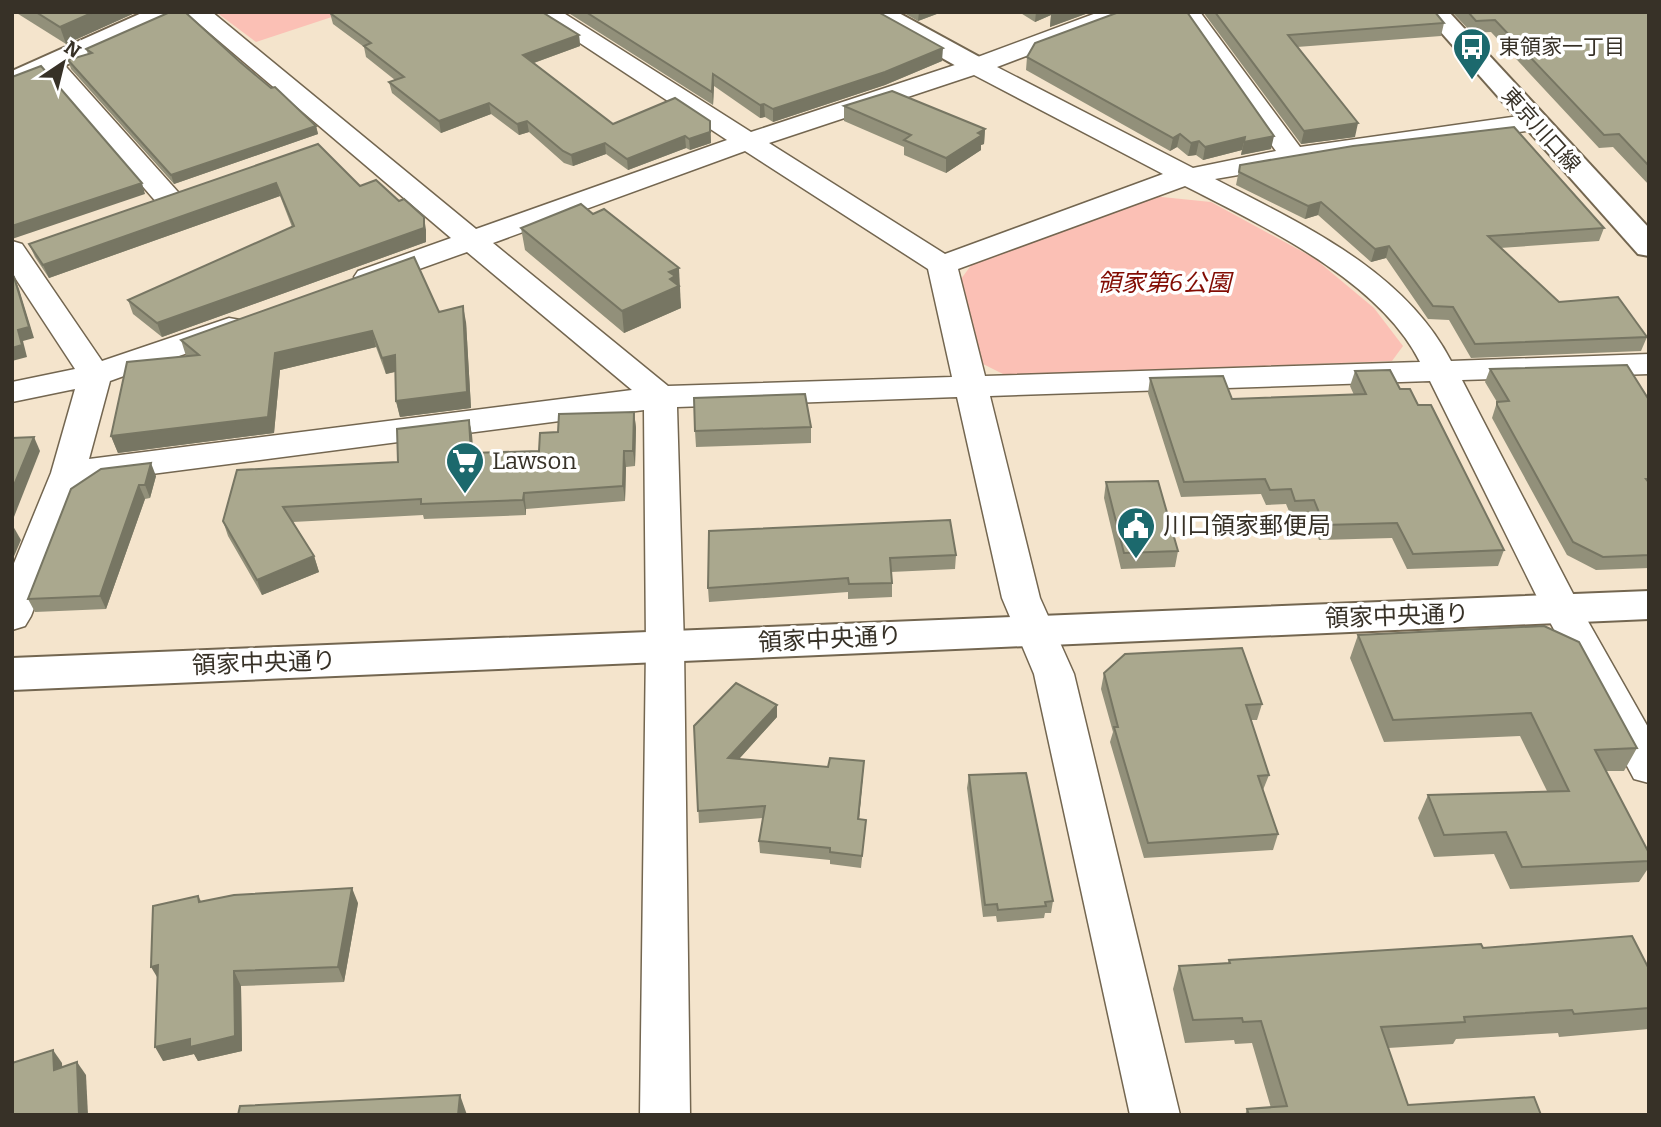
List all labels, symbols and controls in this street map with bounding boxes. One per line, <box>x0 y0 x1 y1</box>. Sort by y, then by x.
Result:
bus stop icon: 東領家一丁目 <box>1451 26 1493 81</box>
north arrow <box>28 28 98 98</box>
place label: 東領家一丁目 <box>1499 34 1625 60</box>
text: N <box>60 36 85 63</box>
street label: 東京川口線 <box>1496 82 1586 178</box>
park label: 領家第6公園 <box>1097 269 1234 297</box>
supermarket icon: Lawson <box>444 440 486 495</box>
place label: Lawson <box>492 447 577 475</box>
public building icon: 川口領家郵便局 <box>1115 505 1157 560</box>
place label: 川口領家郵便局 <box>1163 512 1331 540</box>
street label: 領家中央通り <box>1325 599 1469 633</box>
street label: 領家中央通り <box>757 621 903 657</box>
street label: 領家中央通り <box>192 646 336 680</box>

